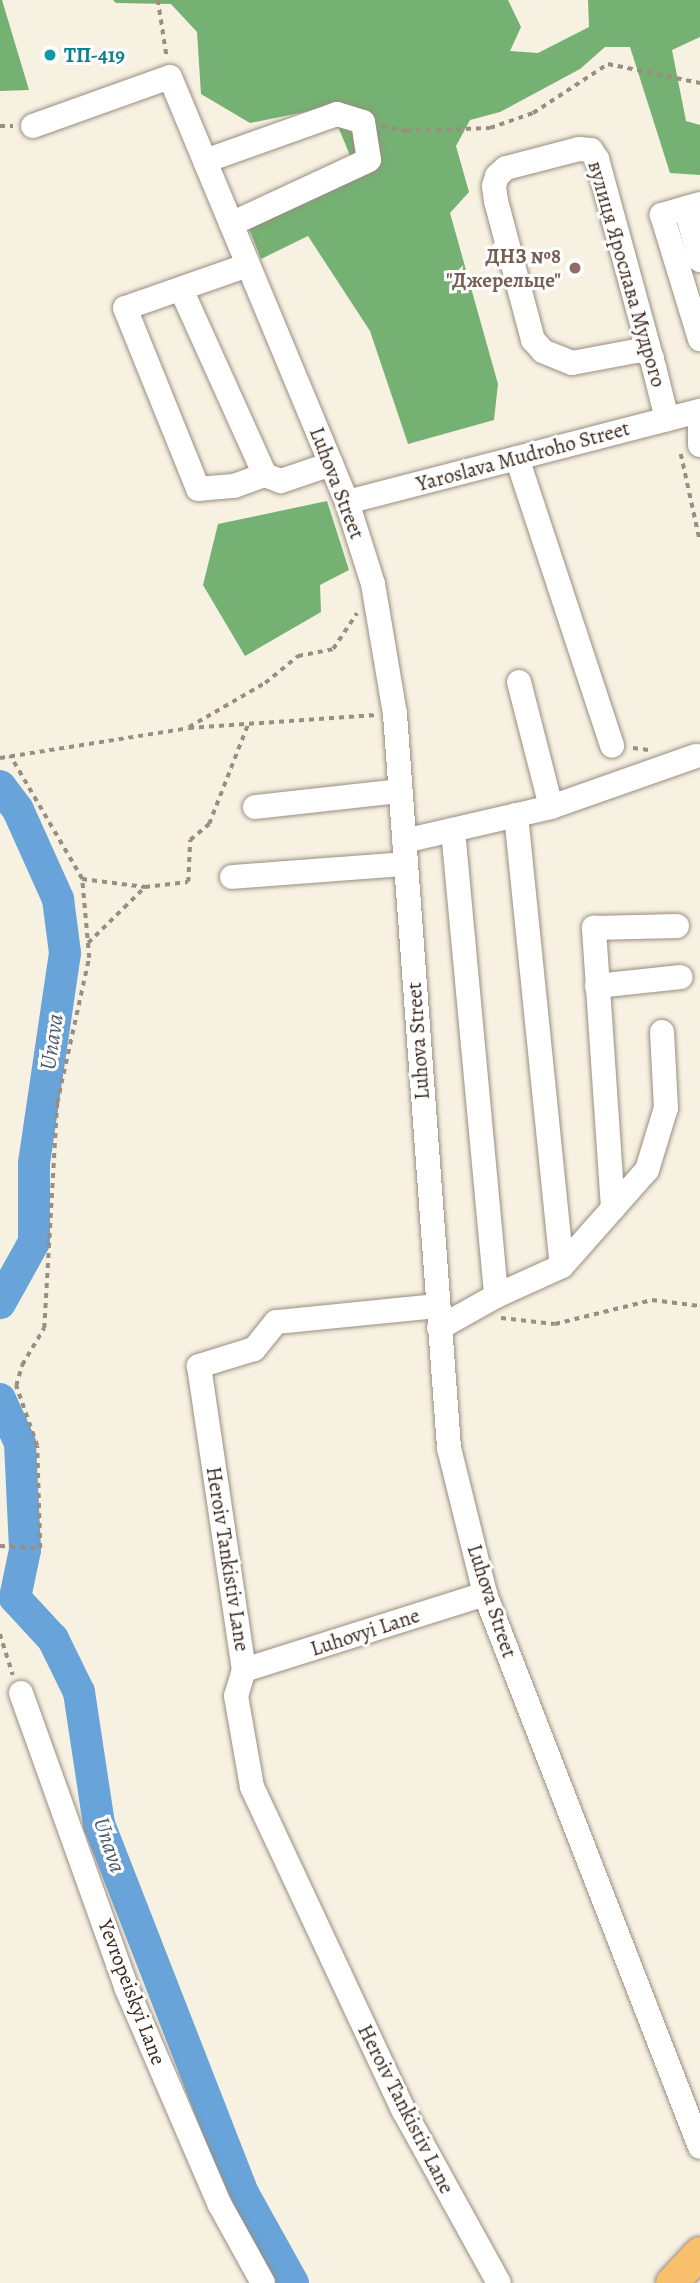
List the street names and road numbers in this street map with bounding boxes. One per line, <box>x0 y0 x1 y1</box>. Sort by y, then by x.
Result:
street label: вулиця Ярослава Мудрого <box>583 158 671 390</box>
street label: Yaroslava Mudroho Street <box>414 415 632 497</box>
street label: Luhova Street <box>304 423 370 543</box>
street label: Luhova Street <box>401 981 435 1101</box>
street label: Heroiv Tankistiv Lane <box>201 1465 255 1653</box>
street label: Luhova Street <box>462 1541 522 1661</box>
street label: Luhovyi Lane <box>307 1602 423 1662</box>
street label: Yevropeiskyi Lane <box>93 1916 171 2068</box>
street label: Heroiv Tankistiv Lane <box>352 2020 460 2198</box>

